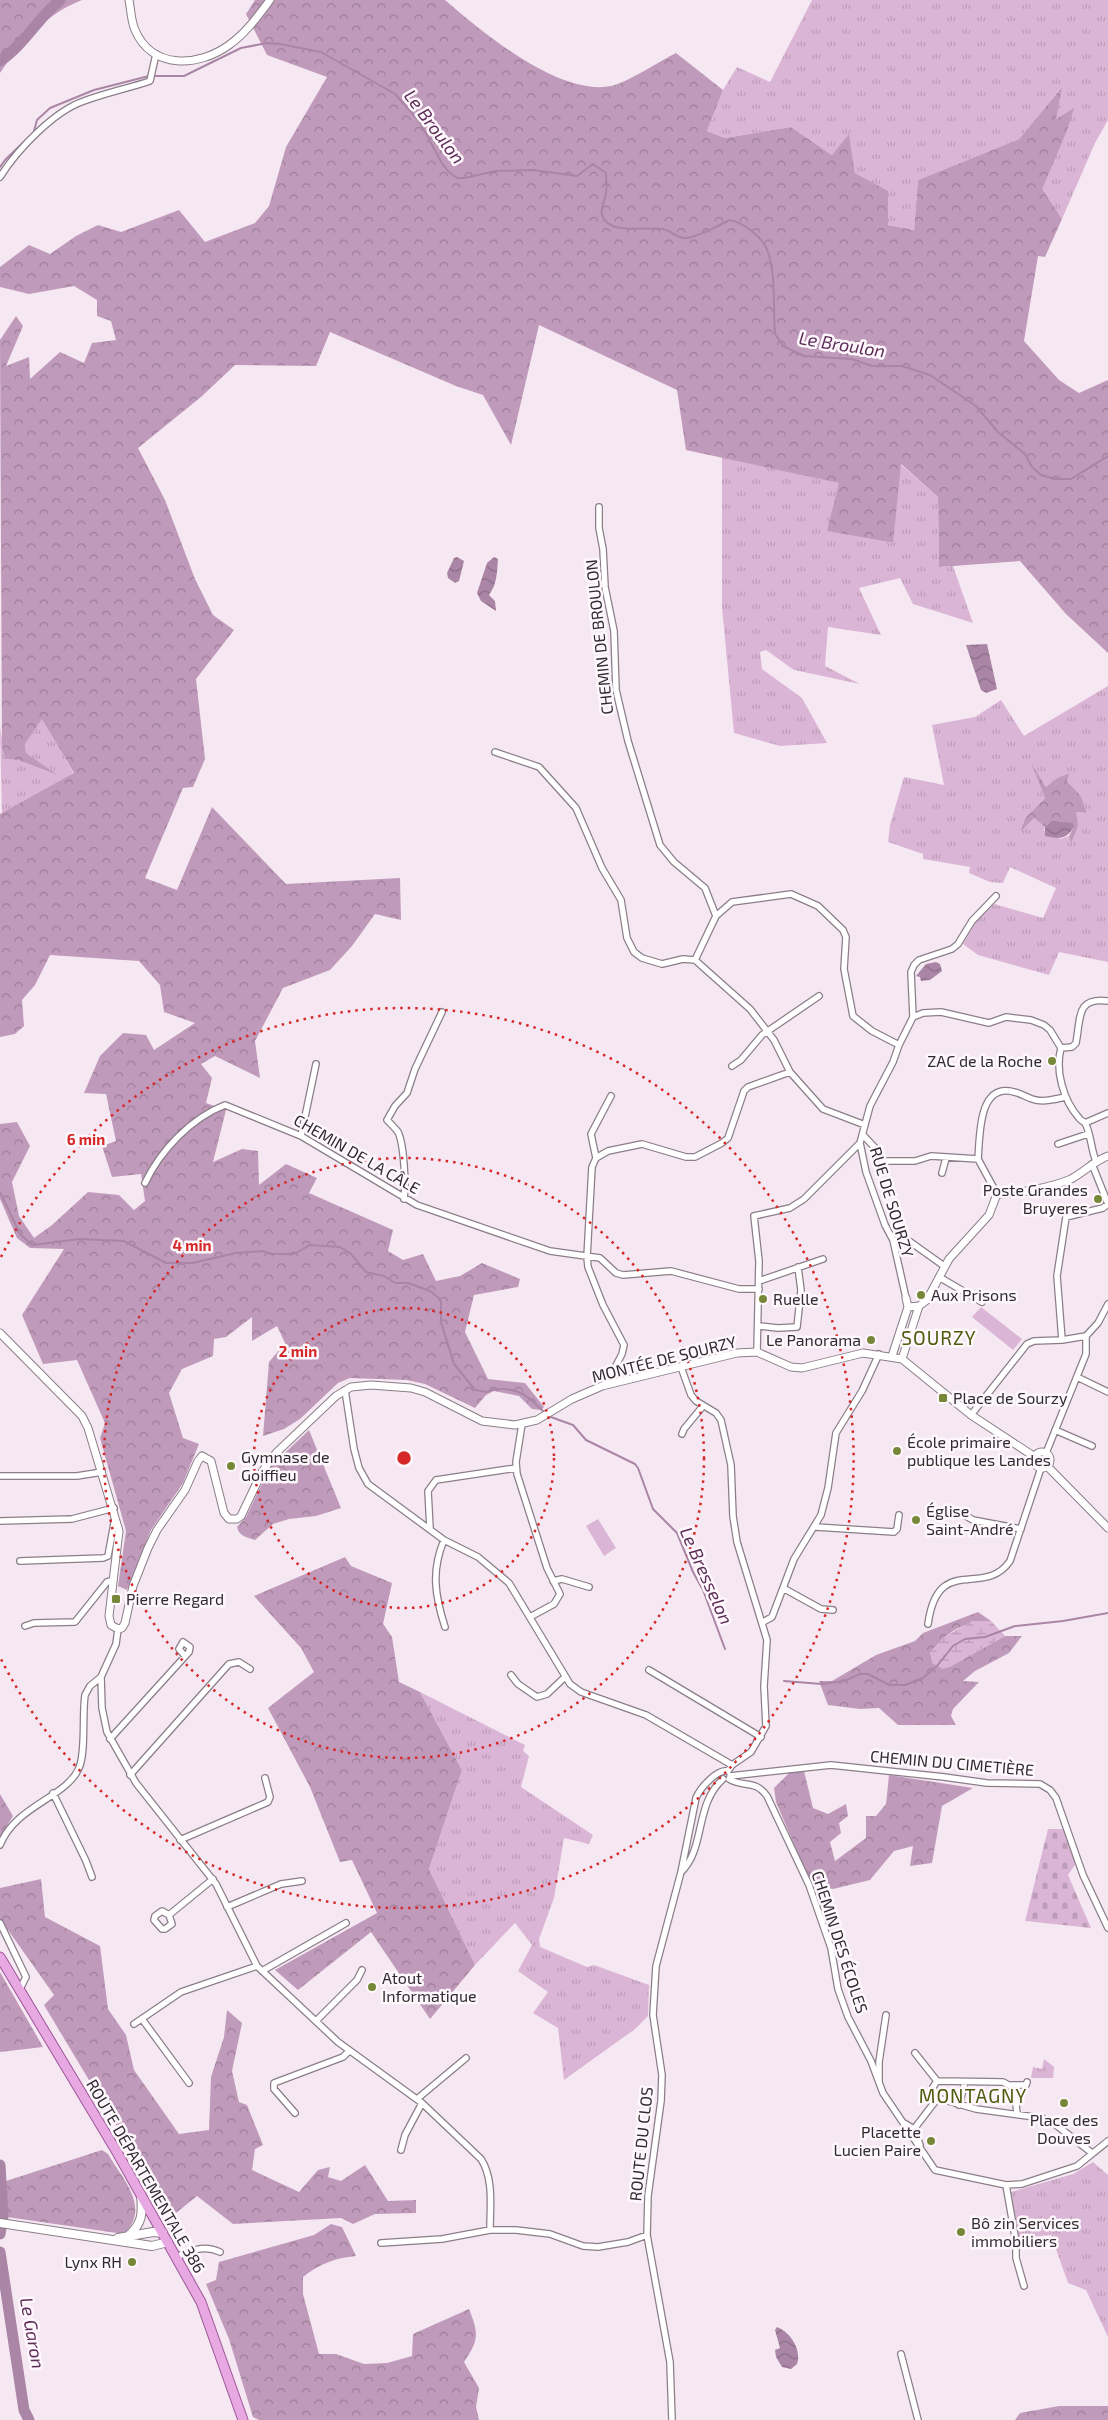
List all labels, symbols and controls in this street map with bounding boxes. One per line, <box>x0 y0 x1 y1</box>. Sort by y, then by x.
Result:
water label: Le Broulon <box>400 85 470 168</box>
water label: Le Broulon <box>797 326 887 362</box>
street label: CHEMIN DE BROULON <box>581 558 616 716</box>
place label: ZAC de la Roche <box>927 1051 1042 1070</box>
marker: ZAC de la Roche <box>1046 1055 1058 1067</box>
street label: CHEMIN DE LA CÂLE <box>291 1110 424 1197</box>
text: 6 min <box>67 1130 105 1148</box>
street label: RUE DE SOURZY <box>867 1144 918 1259</box>
place label: Poste Grandes Bruyeres <box>983 1180 1088 1217</box>
marker: Poste Grandes Bruyeres <box>1092 1193 1104 1205</box>
text: 4 min <box>172 1236 212 1254</box>
place label: Aux Prisons <box>931 1285 1017 1304</box>
place label: Ruelle <box>773 1289 819 1308</box>
marker: Aux Prisons <box>915 1289 927 1301</box>
marker: Ruelle <box>757 1293 769 1305</box>
district label: SOURZY <box>901 1326 977 1349</box>
place label: Le Panorama <box>766 1330 861 1349</box>
street label: MONTÉE DE SOURZY <box>590 1331 738 1386</box>
marker: Le Panorama <box>865 1334 877 1346</box>
text: 2 min <box>279 1342 317 1360</box>
place label: Place de Sourzy <box>953 1388 1068 1407</box>
marker: Place de Sourzy <box>937 1392 949 1404</box>
place label: École primaire publique les Landes <box>907 1432 1051 1469</box>
marker: École primaire publique les Landes <box>891 1445 903 1457</box>
place label: Gymnase de Goiffieu <box>241 1447 330 1484</box>
centre of rings <box>395 1449 413 1467</box>
marker: Gymnase de Goiffieu <box>225 1460 237 1472</box>
place label: Église Saint-André <box>926 1501 1013 1538</box>
marker: Église Saint-André <box>910 1514 922 1526</box>
water label: Le Bresselon <box>676 1524 738 1628</box>
place label: Pierre Regard <box>126 1589 224 1608</box>
marker: Pierre Regard <box>110 1593 122 1605</box>
street label: CHEMIN DU CIMETIÈRE <box>869 1746 1035 1779</box>
street label: CHEMIN DES ÉCOLES <box>808 1868 872 2015</box>
place label: Atout Informatique <box>382 1968 477 2005</box>
marker: Atout Informatique <box>366 1981 378 1993</box>
street label: ROUTE DÉPARTEMENTALE 386 <box>83 2076 210 2276</box>
district label: MONTAGNY <box>919 2084 1027 2107</box>
street label: ROUTE DU CLOS <box>625 2086 656 2202</box>
marker: Place des Douves <box>1058 2097 1070 2109</box>
place label: Place des Douves <box>1030 2110 1098 2147</box>
place label: Placette Lucien Paire <box>833 2122 921 2159</box>
marker: Placette Lucien Paire <box>925 2135 937 2147</box>
place label: Bô zin Services immobiliers <box>971 2213 1079 2250</box>
marker: Bô zin Services immobiliers <box>955 2226 967 2238</box>
place label: Lynx RH <box>65 2252 122 2271</box>
marker: Lynx RH <box>126 2256 138 2268</box>
water label: Le Garon <box>16 2296 50 2370</box>

